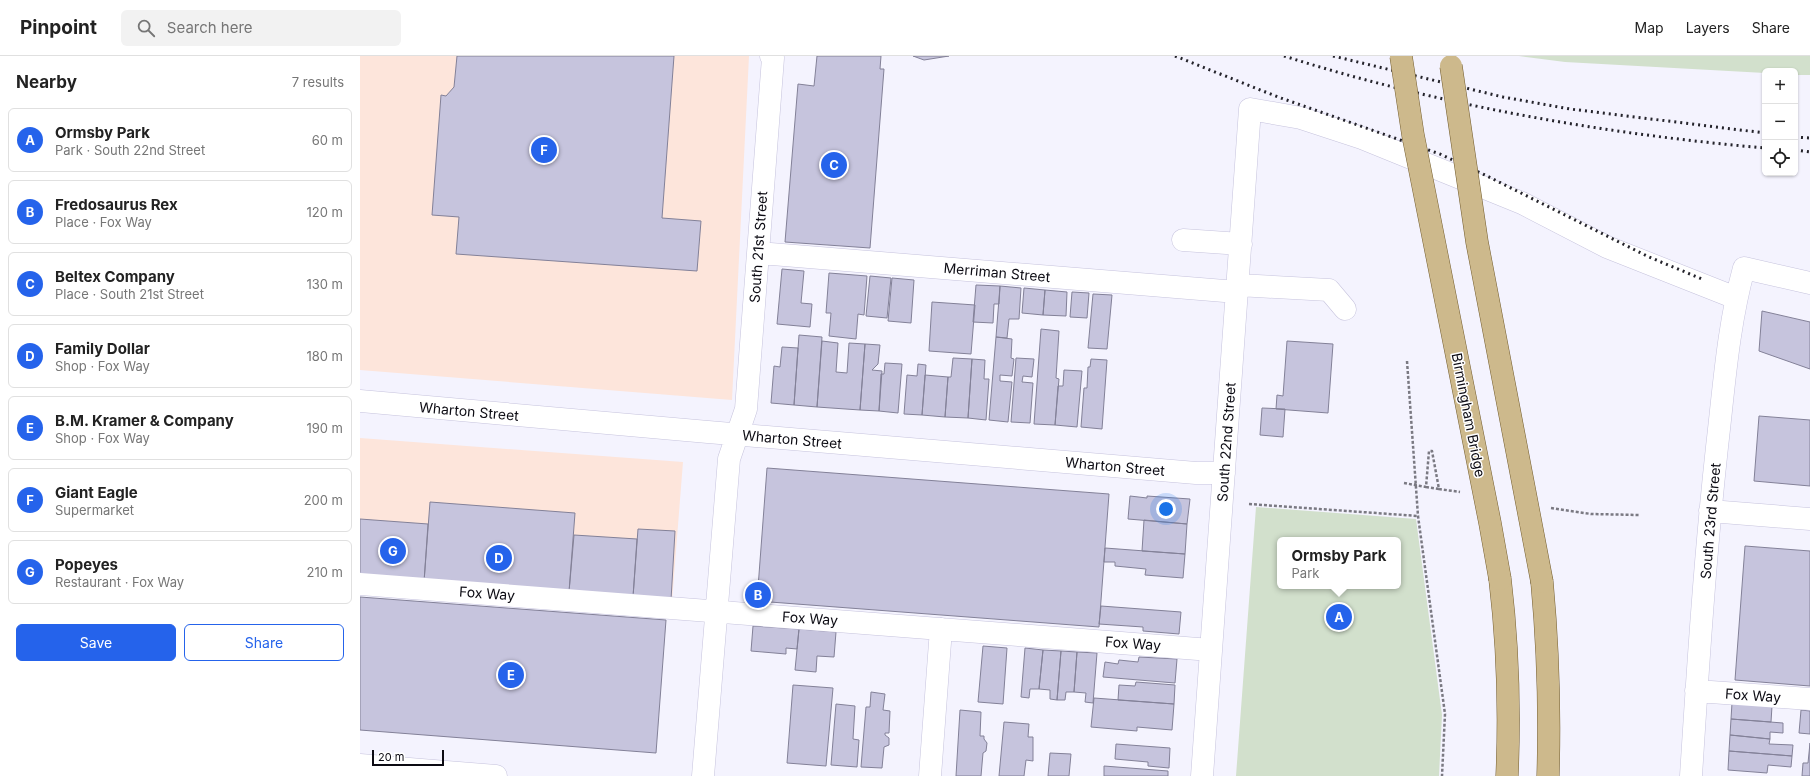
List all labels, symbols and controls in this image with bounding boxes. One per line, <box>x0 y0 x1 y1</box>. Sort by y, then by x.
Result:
search box <box>121 10 401 46</box>
text: Pinpoint <box>20 16 97 39</box>
icon: search <box>135 17 157 39</box>
text: Search here <box>167 18 253 37</box>
text: Map <box>1635 19 1664 36</box>
text: Layers <box>1686 19 1730 36</box>
text: Share <box>1752 19 1790 36</box>
map controls <box>1762 68 1798 176</box>
button: + <box>1762 68 1798 104</box>
text: Nearby <box>16 72 77 92</box>
text: 7 results <box>292 74 344 90</box>
button: − <box>1762 104 1798 140</box>
text: Ormsby Park <box>55 123 150 142</box>
text: A <box>25 132 35 148</box>
text: 60 m <box>312 132 343 148</box>
pin: F <box>531 135 557 165</box>
button: locate <box>1762 140 1798 176</box>
text: Park · South 22nd Street <box>55 142 205 158</box>
pin: C <box>821 150 847 180</box>
street label: South 21st Street <box>746 190 770 304</box>
text: Fredosaurus Rex <box>55 195 178 214</box>
text: B <box>26 204 34 220</box>
text: 120 m <box>307 204 343 220</box>
text: Place · Fox Way <box>55 214 152 230</box>
street label: Merriman Street <box>943 259 1051 285</box>
text: Beltex Company <box>55 267 175 286</box>
text: C <box>25 276 35 292</box>
text: 130 m <box>306 276 343 292</box>
text: Place · South 21st Street <box>55 286 204 302</box>
text: Family Dollar <box>55 339 150 358</box>
text: D <box>25 348 35 364</box>
text: 180 m <box>306 348 343 364</box>
street label: Birmingham Bridge <box>1449 351 1489 479</box>
text: Shop · Fox Way <box>55 358 150 374</box>
street label: South 22nd Street <box>1213 381 1239 502</box>
street label: Wharton Street <box>418 398 520 424</box>
text: B.M. Kramer & Company <box>55 411 234 430</box>
text: E <box>26 420 34 436</box>
text: 190 m <box>306 420 343 436</box>
street label: Wharton Street <box>741 426 843 452</box>
text: Shop · Fox Way <box>55 430 150 446</box>
street label: Wharton Street <box>1064 453 1166 479</box>
street label: South 23rd Street <box>1696 462 1724 580</box>
text: Giant Eagle <box>55 483 138 502</box>
text: F <box>26 492 34 508</box>
text: 200 m <box>304 492 343 508</box>
your location <box>1156 499 1176 519</box>
text: Supermarket <box>55 502 134 518</box>
pin: G <box>380 536 406 566</box>
popup <box>1277 537 1401 589</box>
pin: D <box>486 543 512 573</box>
text: Ormsby Park <box>1292 546 1386 565</box>
text: Popeyes <box>55 555 118 574</box>
text: G <box>25 564 35 580</box>
text: 210 m <box>307 564 343 580</box>
text: Park <box>1292 565 1319 581</box>
text: Restaurant · Fox Way <box>55 574 184 590</box>
pin: B <box>745 580 771 610</box>
street label: Fox Way <box>458 583 516 603</box>
pin: A <box>1326 602 1352 632</box>
street label: Fox Way <box>781 608 839 628</box>
button: Save <box>16 624 176 661</box>
button: Share <box>184 624 344 661</box>
street label: Fox Way <box>1104 633 1162 653</box>
pin: E <box>498 660 524 690</box>
street label: Fox Way <box>1724 685 1782 705</box>
scale bar <box>372 748 444 767</box>
text: 20 m <box>378 750 404 764</box>

